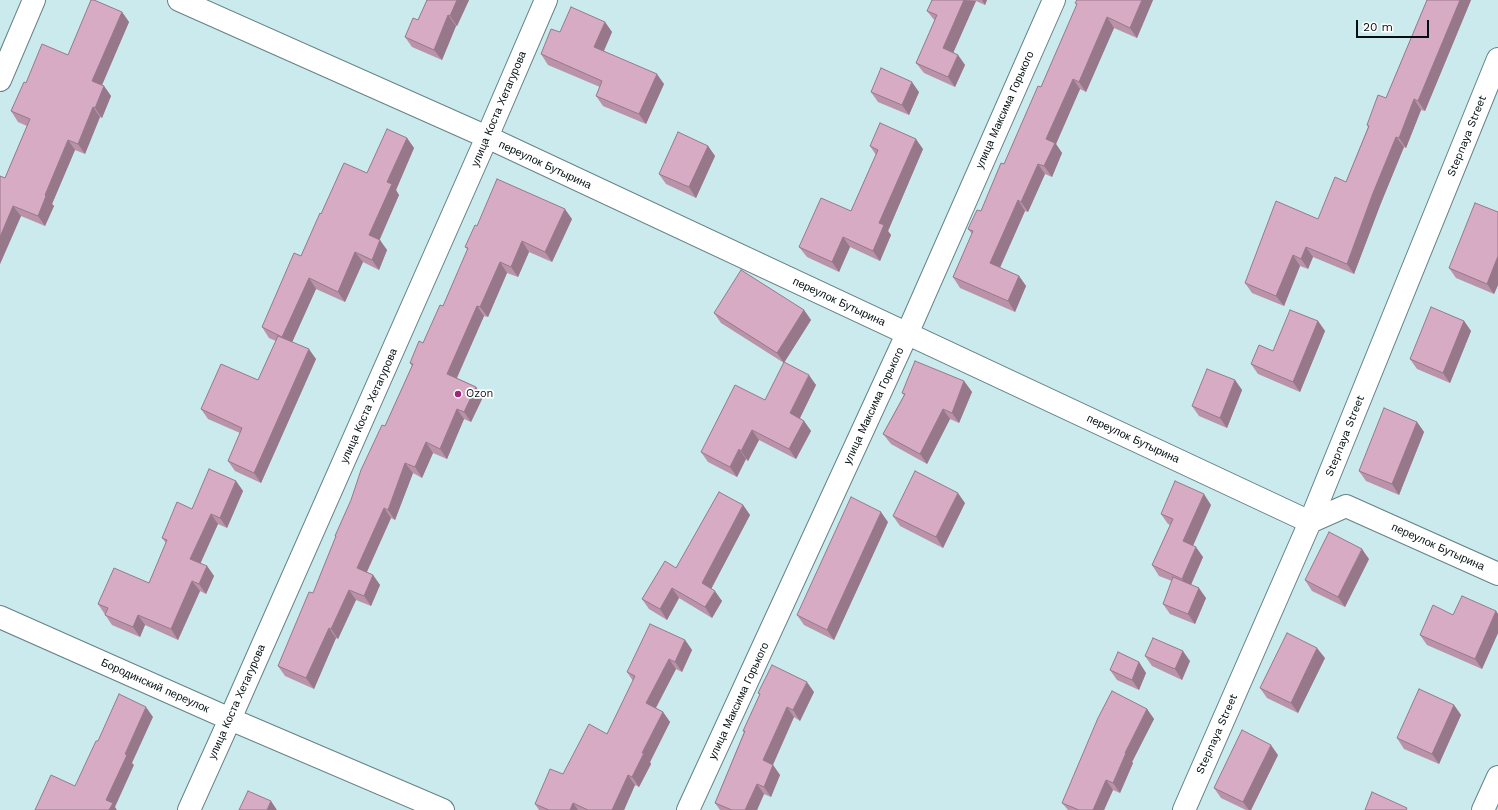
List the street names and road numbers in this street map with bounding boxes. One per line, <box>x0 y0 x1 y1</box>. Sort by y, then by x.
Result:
street label: улица Коста Хетагурова <box>469 49 529 169</box>
street label: улица Максима Горького <box>973 49 1037 171</box>
street label: Stepnaya Street <box>1445 94 1489 178</box>
street label: переулок Бутырина <box>497 138 593 192</box>
street label: переулок Бутырина <box>791 275 887 329</box>
street label: улица Максима Горького <box>841 345 907 467</box>
street label: улица Коста Хетагурова <box>338 347 400 465</box>
street label: Stepnaya Street <box>1323 394 1367 478</box>
street label: переулок Бутырина <box>1085 412 1181 466</box>
street label: переулок Бутырина <box>1389 521 1487 573</box>
street label: улица Максима Горького <box>706 640 772 762</box>
street label: улица Коста Хетагурова <box>206 643 268 761</box>
street label: Бородинский переулок <box>99 656 211 716</box>
street label: Stepnaya Street <box>1193 692 1241 776</box>

